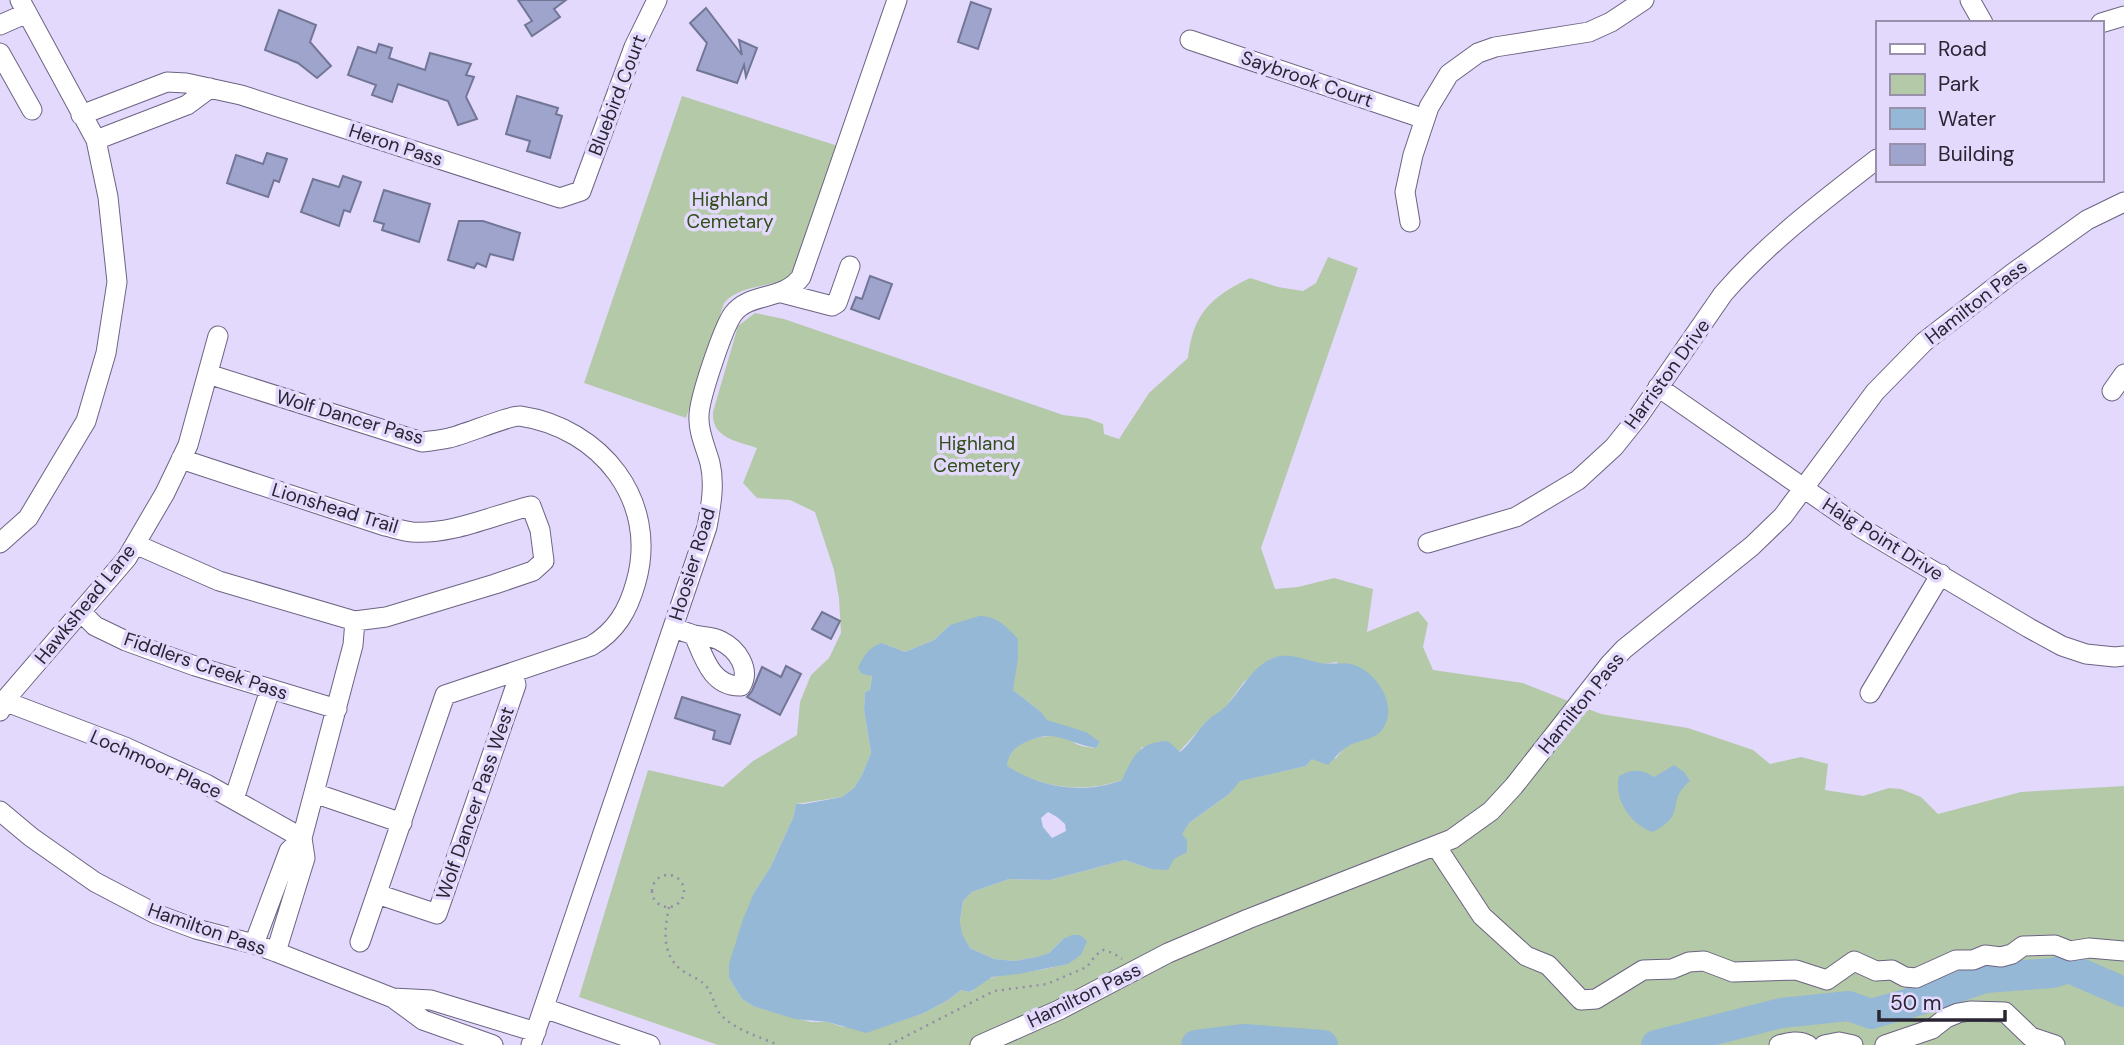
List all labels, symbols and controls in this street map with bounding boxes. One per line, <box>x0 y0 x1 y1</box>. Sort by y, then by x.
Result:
legend <box>1876 21 2103 182</box>
street label: Bluebird Court <box>582 31 652 159</box>
text: Road <box>1938 35 1987 63</box>
street label: Saybrook Court <box>1238 45 1376 113</box>
text: Park <box>1938 70 1980 98</box>
text: Water <box>1938 105 1996 133</box>
street label: Heron Pass <box>346 118 446 172</box>
text: Building <box>1938 140 2015 168</box>
park label: Highland Cemetary <box>686 187 774 234</box>
street label: Hamilton Pass <box>1920 254 2032 350</box>
street label: Harriston Drive <box>1619 314 1715 434</box>
street label: Wolf Dancer Pass <box>273 384 427 450</box>
park label: Highland Cemetery <box>933 431 1021 478</box>
street label: Lionshead Trail <box>269 477 401 539</box>
street label: Haig Point Drive <box>1818 492 1948 586</box>
street label: Hoosier Road <box>663 505 721 623</box>
street label: Hawkshead Lane <box>29 539 141 669</box>
street label: Fiddlers Creek Pass <box>121 626 291 706</box>
street label: Hamilton Pass <box>1532 647 1630 759</box>
street label: Wolf Dancer Pass West <box>430 703 520 903</box>
street label: Lochmoor Place <box>86 724 226 804</box>
street label: Hamilton Pass <box>145 897 269 961</box>
street label: Hamilton Pass <box>1023 957 1145 1033</box>
scale bar <box>1879 978 2005 1022</box>
text: 50 m <box>1890 989 1941 1017</box>

